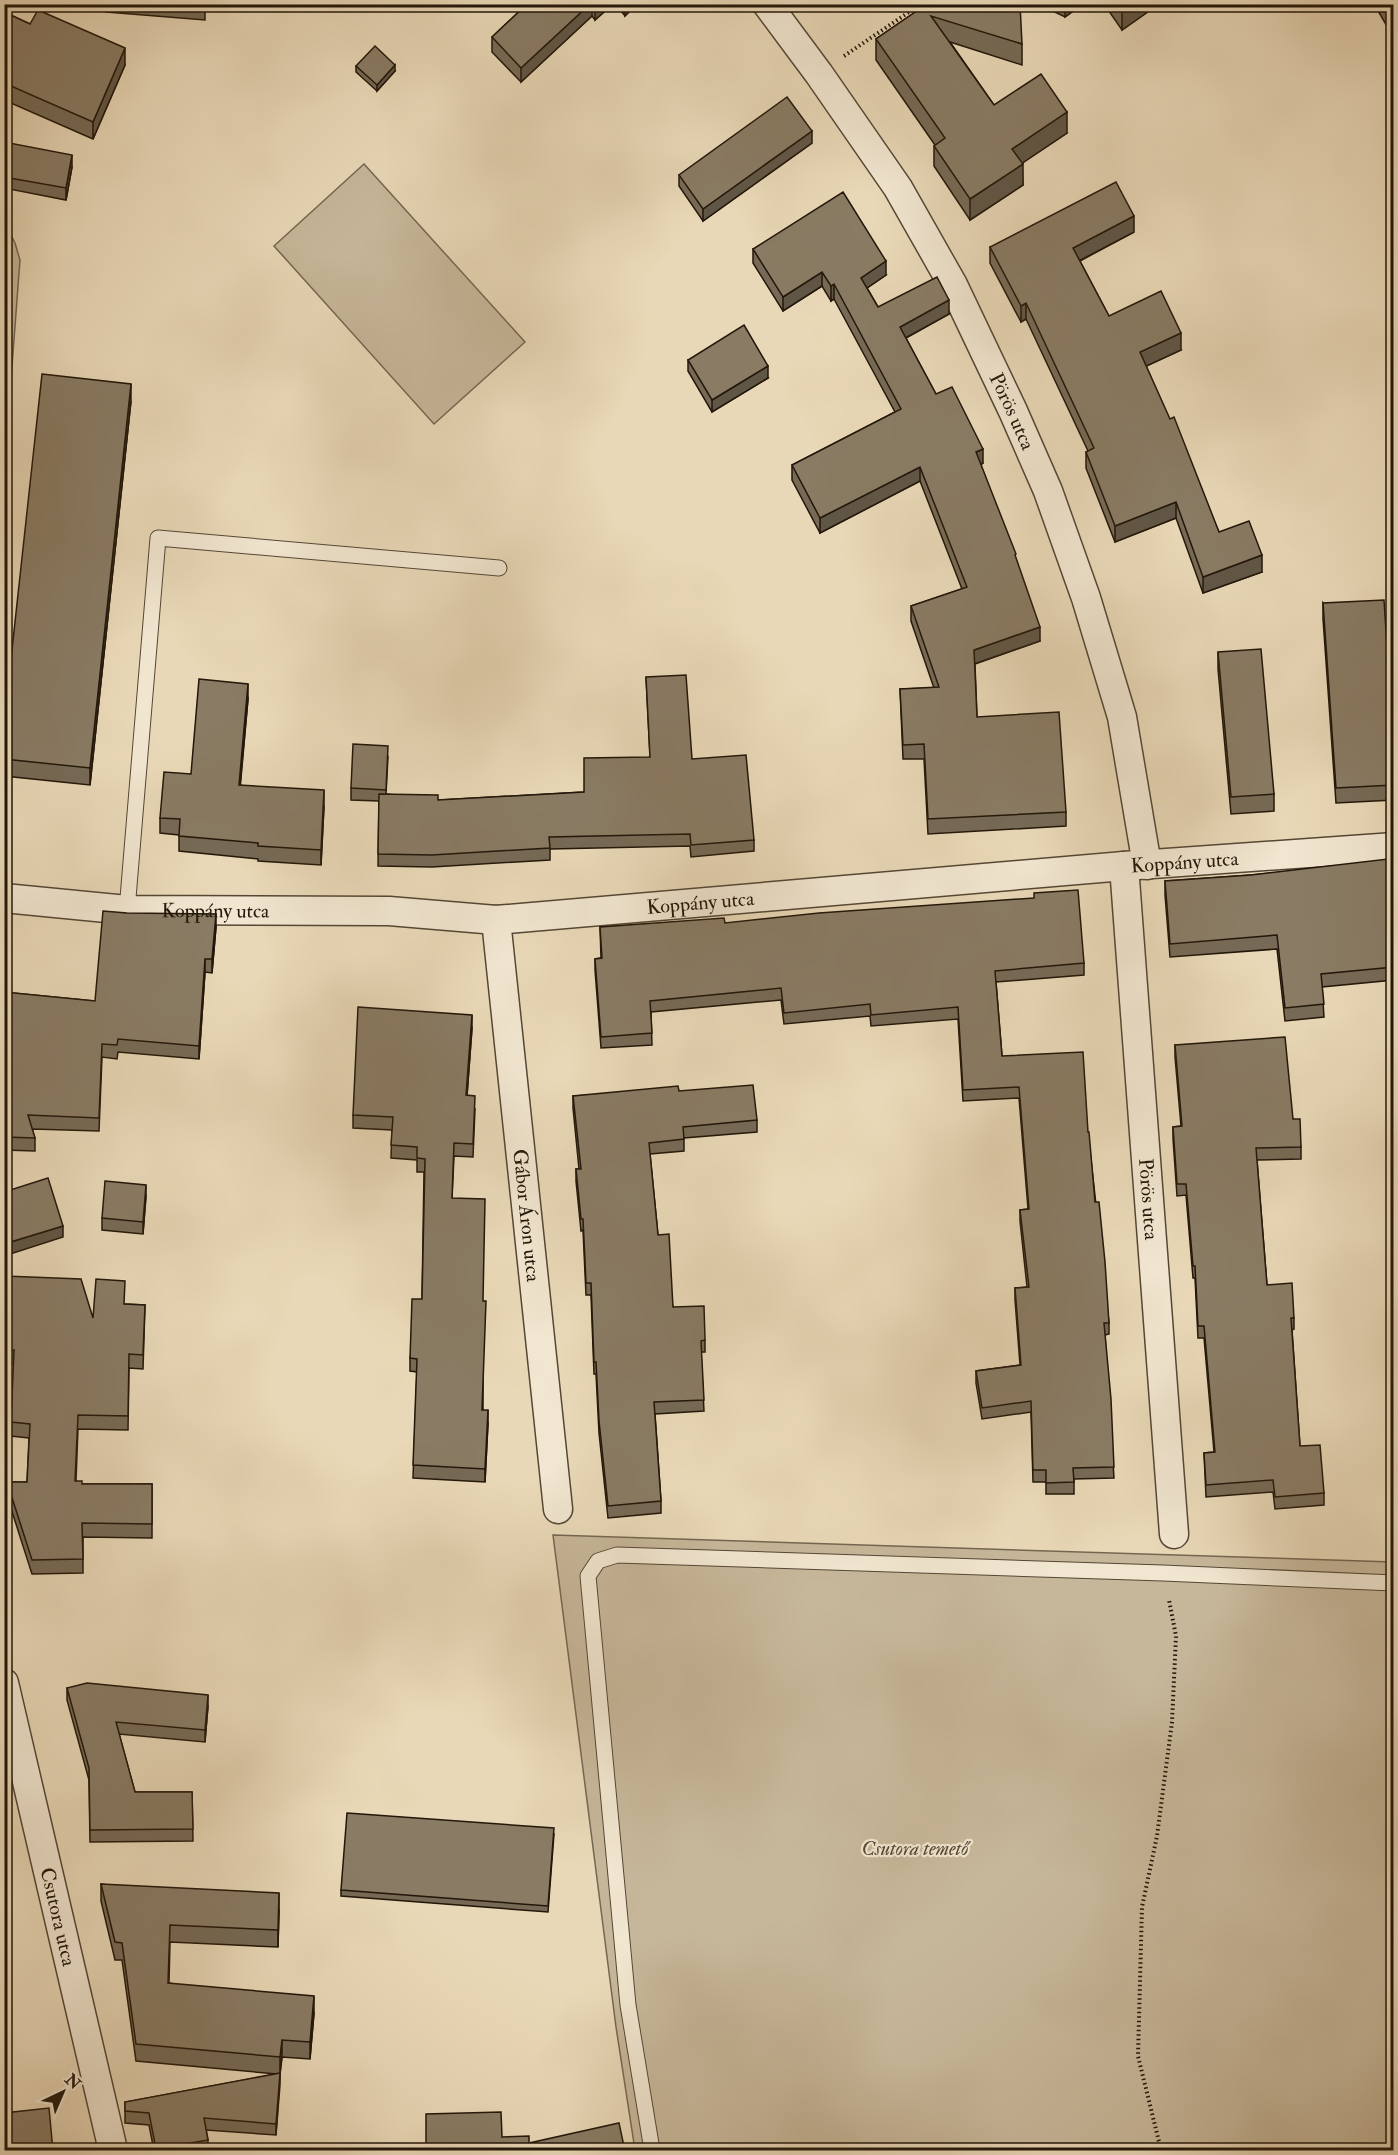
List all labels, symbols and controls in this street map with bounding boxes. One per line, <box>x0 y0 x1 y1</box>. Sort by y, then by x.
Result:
street label: Pörös utca <box>984 369 1041 454</box>
street label: Koppány utca <box>1130 846 1240 878</box>
street label: Koppány utca <box>646 886 756 920</box>
street label: Koppány utca <box>161 898 270 924</box>
street label: Gábor Áron utca <box>507 1148 546 1284</box>
street label: Pörös utca <box>1133 1157 1164 1242</box>
park label: Csutora temető <box>861 1836 971 1861</box>
street label: Csutora utca <box>34 1865 82 1970</box>
north arrow <box>33 2062 93 2122</box>
text: N <box>60 2069 85 2095</box>

